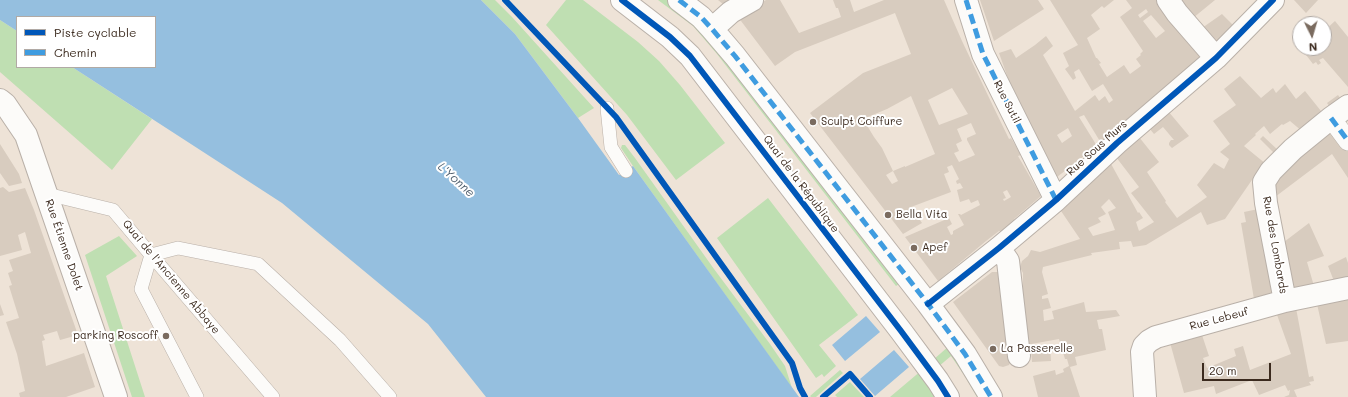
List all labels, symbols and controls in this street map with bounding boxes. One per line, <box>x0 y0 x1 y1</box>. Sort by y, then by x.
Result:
legend <box>16 16 156 68</box>
north arrow <box>1292 16 1332 56</box>
text: Piste cyclable <box>54 24 136 40</box>
text: N <box>1308 40 1318 55</box>
text: Chemin <box>54 44 97 60</box>
street label: Rue Sutil <box>991 78 1023 126</box>
place label: Sculpt Coiffure <box>821 115 902 129</box>
marker: Sculpt Coiffure <box>808 117 818 127</box>
street label: Rue Sous Murs <box>1064 117 1130 179</box>
street label: Quai de la République <box>760 133 842 235</box>
water label: L'Yonne <box>435 160 477 200</box>
street label: Rue des Lombards <box>1260 195 1290 295</box>
street label: Rue Étienne Dolet <box>42 198 86 292</box>
place label: Bella Vita <box>896 208 948 222</box>
marker: Bella Vita <box>883 210 893 220</box>
street label: Quai de l'Ancienne Abbaye <box>119 217 223 337</box>
place label: Apef <box>922 241 947 255</box>
marker: Apef <box>909 243 919 253</box>
street label: Rue Lebeuf <box>1188 305 1250 333</box>
place label: parking Roscoff <box>73 329 158 343</box>
marker: parking Roscoff <box>161 331 171 341</box>
place label: La Passerelle <box>1001 342 1073 356</box>
marker: La Passerelle <box>988 344 998 354</box>
scale bar <box>1204 355 1273 381</box>
text: 20 m <box>1209 362 1237 378</box>

